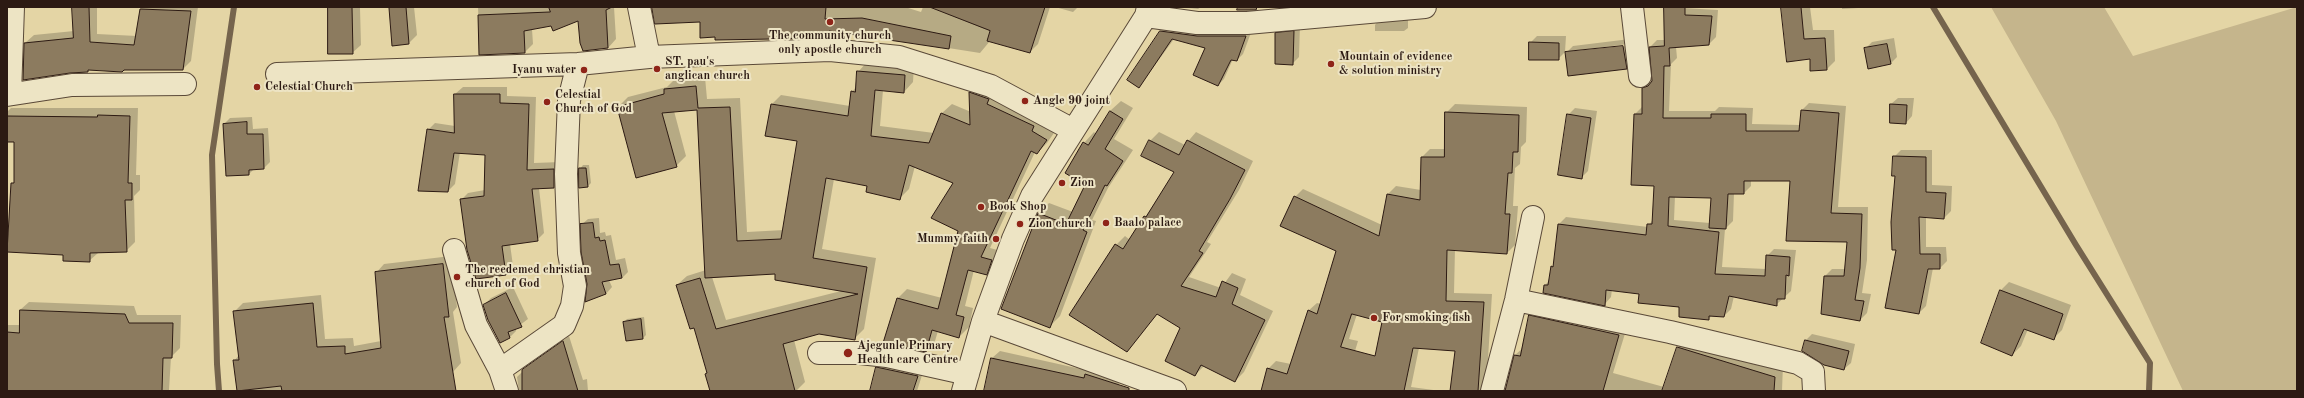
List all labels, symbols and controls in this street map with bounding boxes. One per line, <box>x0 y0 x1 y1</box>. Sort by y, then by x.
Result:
marker: The community church only apostle church <box>825 17 835 27</box>
place label: The community church only apostle church <box>769 29 891 57</box>
place label: Mountain of evidence & solution ministry <box>1339 50 1452 78</box>
place label: ST. pau's anglican church <box>665 55 750 83</box>
marker: Mountain of evidence & solution ministry <box>1326 59 1336 69</box>
place label: Iyanu water <box>512 63 576 77</box>
marker: ST. pau's anglican church <box>652 64 662 74</box>
marker: Iyanu water <box>579 65 589 75</box>
place label: Celestial Church <box>265 80 353 94</box>
marker: Celestial Church <box>252 82 262 92</box>
place label: Celestial Church of God <box>555 88 632 116</box>
place label: Angle 90 joint <box>1033 94 1110 108</box>
marker: Angle 90 joint <box>1020 96 1030 106</box>
marker: Celestial Church of God <box>542 97 552 107</box>
place label: Zion <box>1070 176 1094 190</box>
marker: Zion <box>1057 178 1067 188</box>
place label: Book Shop <box>989 200 1046 214</box>
marker: Book Shop <box>976 202 986 212</box>
place label: Baalo palace <box>1114 216 1182 230</box>
place label: Zion church <box>1028 217 1092 231</box>
marker: Baalo palace <box>1101 218 1111 228</box>
marker: Zion church <box>1015 219 1025 229</box>
place label: Mummy faith <box>917 232 988 246</box>
marker: Mummy faith <box>991 234 1001 244</box>
place label: The reedemed christian church of God <box>465 263 590 291</box>
marker: The reedemed christian church of God <box>452 272 462 282</box>
place label: For smoking fish <box>1382 311 1471 325</box>
marker: For smoking fish <box>1369 313 1379 323</box>
place label: Ajegunle Primary Health care Centre <box>857 339 958 367</box>
marker: Ajegunle Primary Health care Centre <box>842 347 854 359</box>

